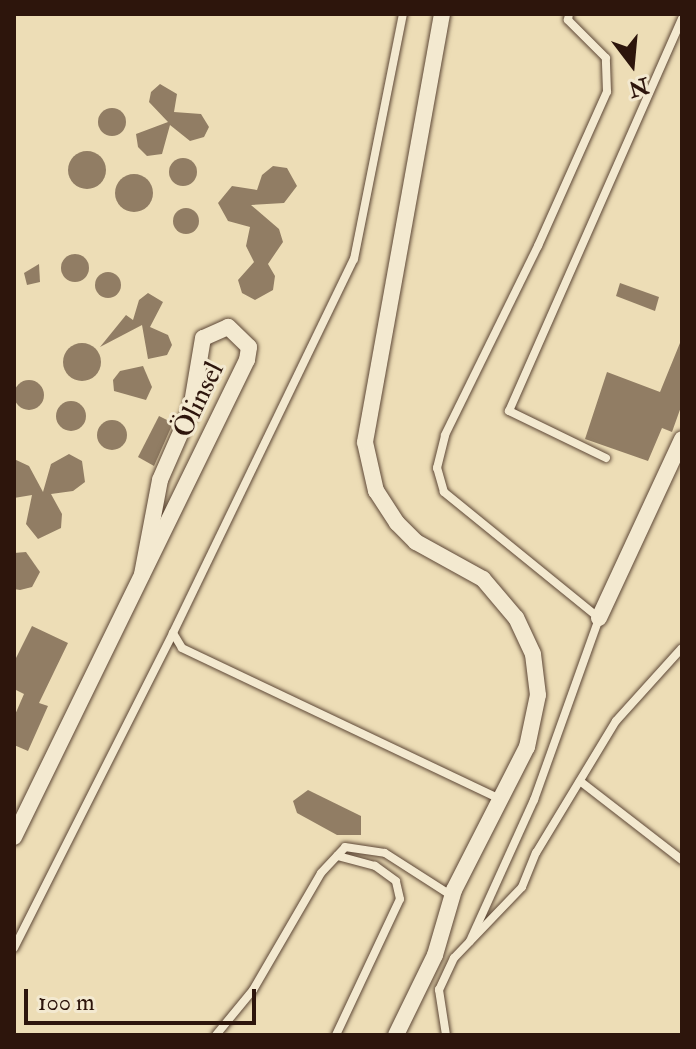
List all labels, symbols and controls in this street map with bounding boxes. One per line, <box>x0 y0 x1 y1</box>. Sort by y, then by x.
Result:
north arrow <box>592 24 672 104</box>
text: N <box>625 71 652 103</box>
street label: Ölinsel <box>166 357 232 443</box>
scale bar <box>28 973 260 1023</box>
text: 100 m <box>38 987 95 1018</box>

